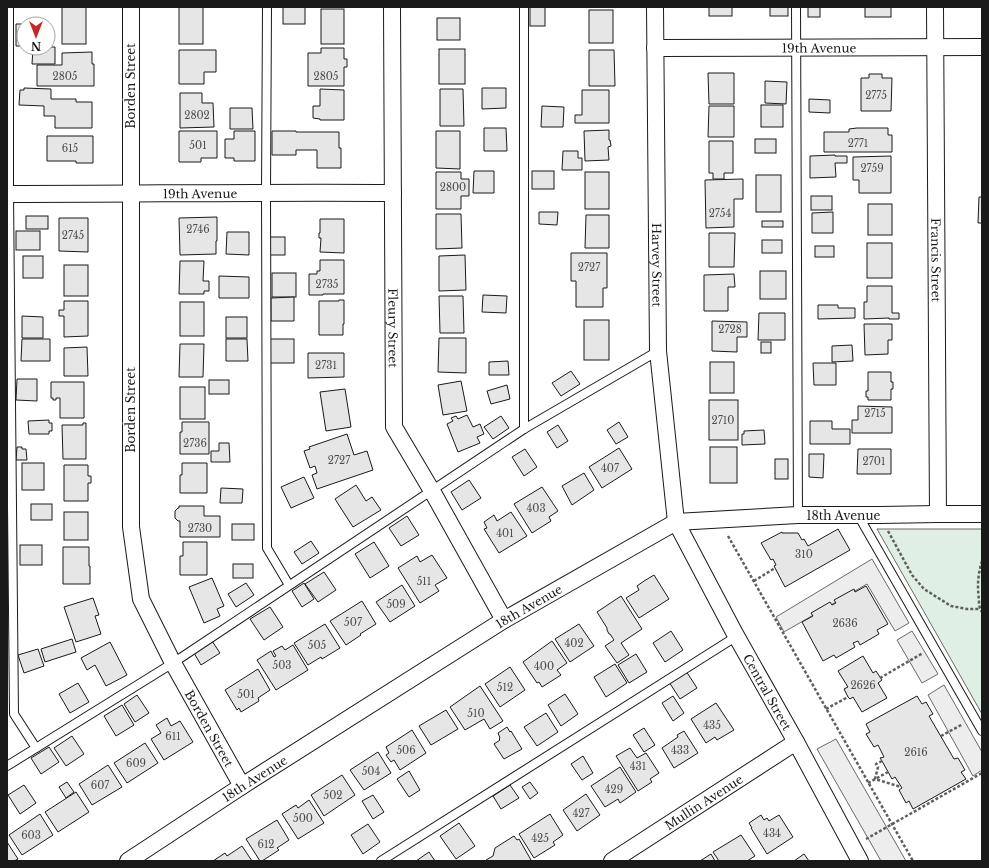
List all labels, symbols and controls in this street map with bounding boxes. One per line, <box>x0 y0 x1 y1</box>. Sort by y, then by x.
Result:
north arrow <box>16 16 56 56</box>
text: N <box>30 39 41 53</box>
street label: 19th Avenue <box>782 40 856 55</box>
street label: Borden Street <box>123 43 138 129</box>
house number: 2805 <box>52 70 78 83</box>
house number: 2805 <box>313 70 339 83</box>
house number: 2775 <box>865 89 887 102</box>
house number: 2802 <box>184 109 210 122</box>
house number: 2771 <box>848 137 868 150</box>
house number: 501 <box>189 139 207 152</box>
house number: 615 <box>62 142 79 155</box>
house number: 2759 <box>860 162 884 175</box>
house number: 2800 <box>440 181 466 194</box>
street label: 19th Avenue <box>163 185 237 201</box>
house number: 2754 <box>709 207 731 220</box>
street label: Francis Street <box>929 218 944 303</box>
house number: 2746 <box>186 223 210 236</box>
street label: Harvey Street <box>649 223 665 308</box>
house number: 2745 <box>62 229 85 242</box>
house number: 2727 <box>578 261 601 274</box>
house number: 2735 <box>315 278 339 291</box>
street label: Fleury Street <box>386 288 401 368</box>
house number: 2728 <box>718 323 742 336</box>
house number: 2731 <box>315 359 337 372</box>
street label: Borden Street <box>123 367 138 453</box>
house number: 2715 <box>864 407 886 420</box>
house number: 2710 <box>712 414 734 427</box>
house number: 2736 <box>183 437 207 450</box>
house number: 2727 <box>328 454 351 467</box>
house number: 2701 <box>863 455 885 468</box>
house number: 407 <box>601 462 620 475</box>
house number: 403 <box>526 502 546 515</box>
street label: 18th Avenue <box>806 508 880 523</box>
house number: 2730 <box>188 522 212 535</box>
house number: 401 <box>496 527 514 540</box>
house number: 310 <box>795 548 813 561</box>
house number: 511 <box>417 575 431 588</box>
street label: 18th Avenue <box>493 581 565 631</box>
house number: 509 <box>386 598 406 611</box>
house number: 507 <box>344 616 363 629</box>
house number: 2636 <box>832 617 858 630</box>
house number: 402 <box>564 637 584 650</box>
house number: 505 <box>308 639 327 652</box>
street label: Central Street <box>740 651 795 733</box>
house number: 503 <box>273 659 291 672</box>
house number: 400 <box>534 660 554 673</box>
house number: 2626 <box>850 679 876 692</box>
house number: 512 <box>497 681 513 694</box>
street label: Borden Street <box>182 687 237 770</box>
house number: 501 <box>237 688 255 701</box>
house number: 510 <box>467 707 485 720</box>
house number: 435 <box>703 719 721 732</box>
house number: 611 <box>165 730 181 743</box>
house number: 506 <box>396 744 416 757</box>
house number: 433 <box>671 744 689 757</box>
house number: 2616 <box>904 746 928 759</box>
street label: 18th Avenue <box>219 752 290 805</box>
house number: 609 <box>126 757 146 770</box>
house number: 431 <box>630 760 646 773</box>
house number: 504 <box>362 765 380 778</box>
street label: Mullin Avenue <box>662 771 745 832</box>
house number: 607 <box>91 779 110 792</box>
house number: 429 <box>605 783 623 796</box>
house number: 502 <box>324 789 342 802</box>
house number: 427 <box>572 807 590 820</box>
house number: 500 <box>293 812 313 825</box>
house number: 434 <box>763 827 781 840</box>
house number: 603 <box>21 829 41 842</box>
house number: 425 <box>531 832 549 845</box>
house number: 612 <box>257 838 275 851</box>

